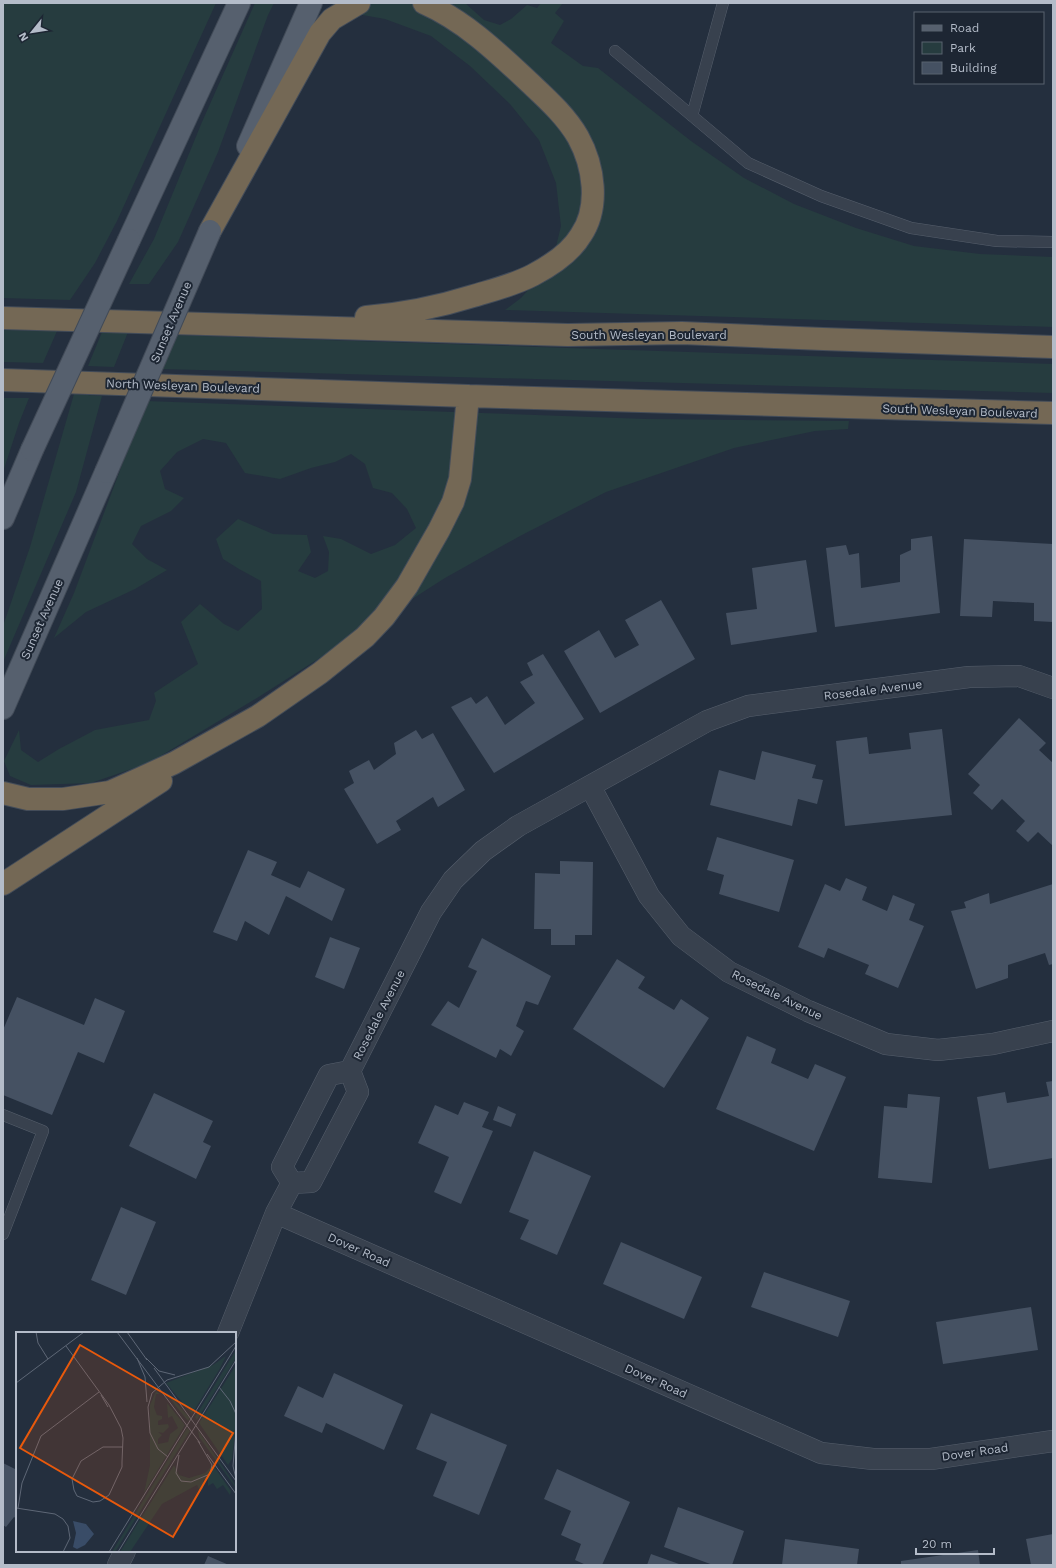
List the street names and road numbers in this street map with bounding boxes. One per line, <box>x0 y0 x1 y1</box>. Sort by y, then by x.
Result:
street label: Sunset Avenue <box>148 279 194 365</box>
street label: South Wesleyan Boulevard <box>571 328 727 342</box>
street label: North Wesleyan Boulevard <box>106 376 260 396</box>
street label: South Wesleyan Boulevard <box>882 401 1038 421</box>
street label: Sunset Avenue <box>18 577 66 661</box>
street label: Rosedale Avenue <box>823 677 923 703</box>
street label: Rosedale Avenue <box>729 967 825 1023</box>
street label: Rosedale Avenue <box>350 968 408 1062</box>
street label: Dover Road <box>326 1230 392 1270</box>
street label: Dover Road <box>623 1361 689 1401</box>
street label: Dover Road <box>941 1440 1009 1464</box>

